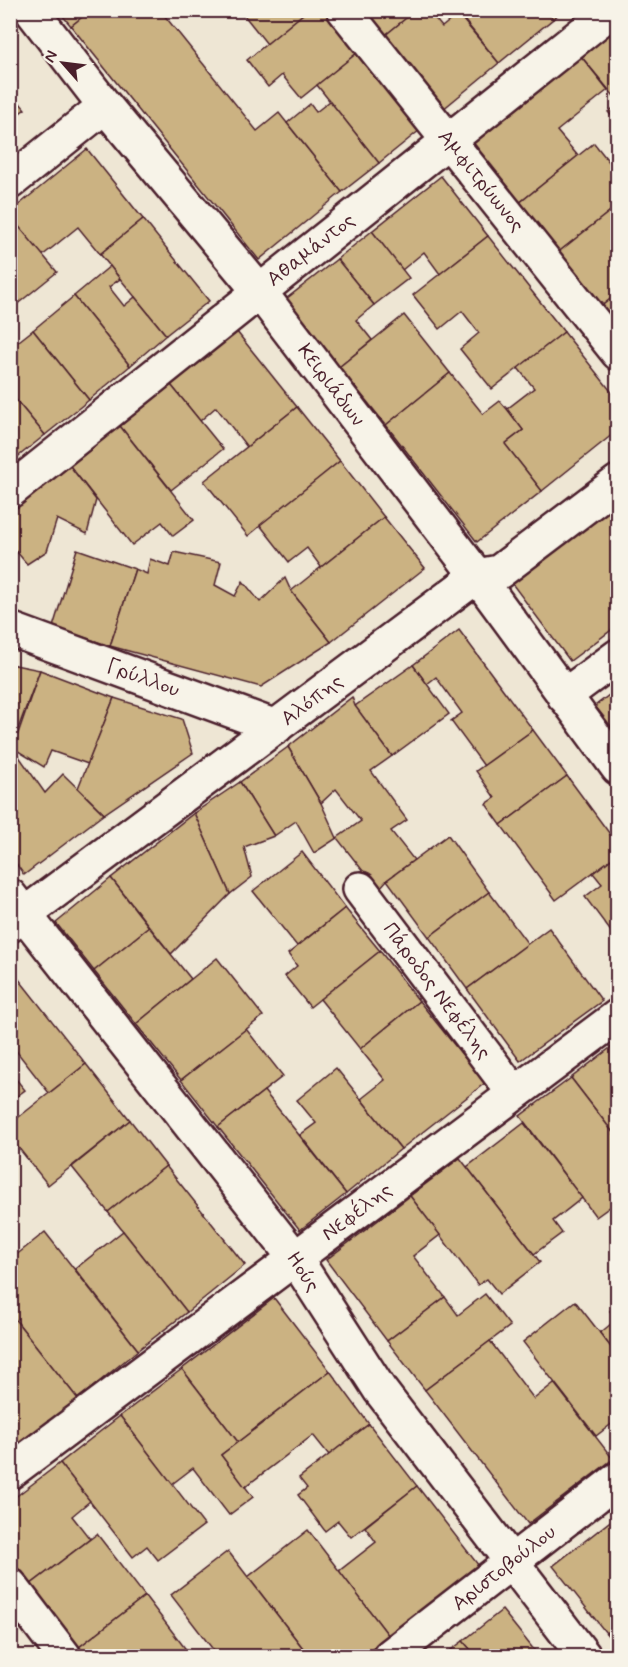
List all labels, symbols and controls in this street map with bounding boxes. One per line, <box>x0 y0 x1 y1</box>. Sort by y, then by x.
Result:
north arrow <box>33 33 93 93</box>
text: N <box>39 47 63 66</box>
street label: Αμφιτρύωνος <box>431 124 531 238</box>
street label: Αθαμάντος <box>261 207 361 293</box>
street label: Κειριάδων <box>291 338 371 432</box>
street label: Γρύλλου <box>103 652 183 704</box>
street label: Αλόπης <box>275 667 349 733</box>
street label: Πάροδος Νεφέλης <box>376 916 499 1065</box>
street label: Νεφέλης <box>315 1175 398 1248</box>
street label: Ηούς <box>279 1246 327 1298</box>
street label: Αριστοβούλου <box>446 1519 562 1617</box>

